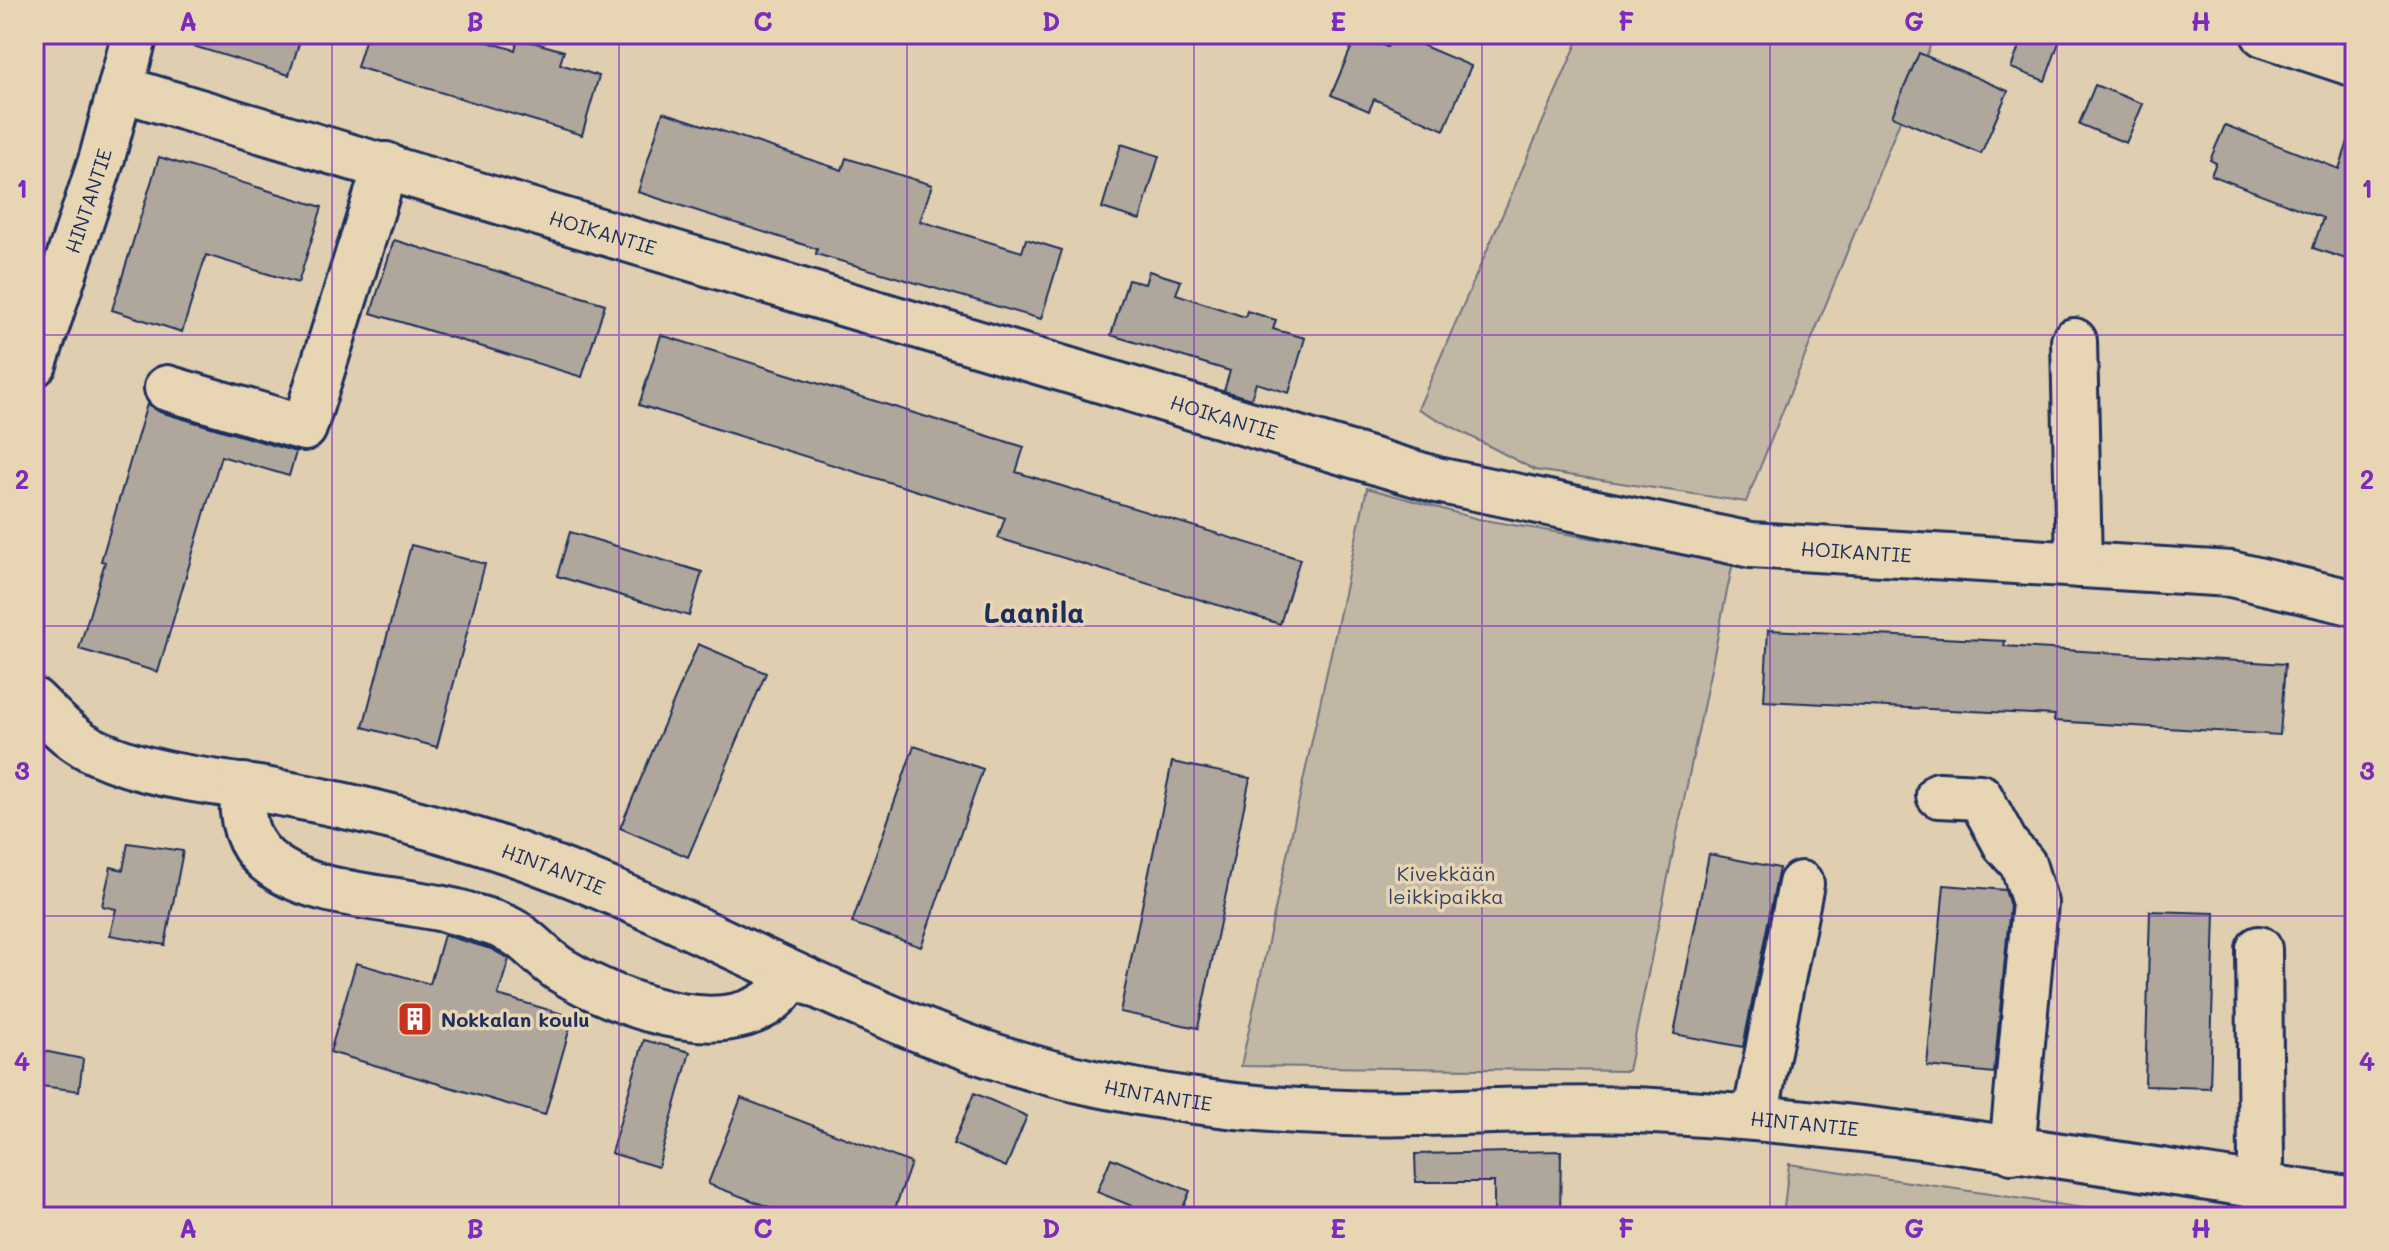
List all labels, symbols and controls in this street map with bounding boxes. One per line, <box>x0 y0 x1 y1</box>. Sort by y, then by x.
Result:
text: A <box>179 4 197 38</box>
text: B <box>466 4 484 38</box>
text: C <box>753 4 773 38</box>
text: D <box>1042 4 1060 38</box>
text: E <box>1330 4 1346 38</box>
text: F <box>1618 4 1634 38</box>
text: G <box>1904 4 1924 38</box>
text: H <box>2191 4 2211 38</box>
street label: HINTANTIE <box>58 145 117 256</box>
text: 1 <box>16 171 28 205</box>
text: 1 <box>2361 171 2373 205</box>
street label: HOIKANTIE <box>546 204 660 260</box>
street label: HOIKANTIE <box>1167 388 1281 445</box>
text: 2 <box>15 462 29 496</box>
text: 2 <box>2360 462 2374 496</box>
street label: HOIKANTIE <box>1800 535 1912 568</box>
district label: Laanila <box>984 594 1084 630</box>
text: 3 <box>14 753 30 787</box>
text: 3 <box>2359 753 2375 787</box>
street label: HINTANTIE <box>498 837 609 900</box>
park label: Kivekkään leikkipaikka <box>1388 860 1504 909</box>
building icon: Nokkalan koulu <box>396 1000 434 1038</box>
place label: Nokkalan koulu <box>441 1006 590 1032</box>
text: 4 <box>14 1044 30 1078</box>
text: 4 <box>2359 1044 2375 1078</box>
street label: HINTANTIE <box>1102 1073 1214 1116</box>
street label: HINTANTIE <box>1749 1105 1860 1142</box>
text: A <box>179 1211 197 1245</box>
text: B <box>466 1211 484 1245</box>
text: C <box>753 1211 773 1245</box>
text: D <box>1042 1211 1060 1245</box>
text: E <box>1330 1211 1346 1245</box>
text: F <box>1618 1211 1634 1245</box>
text: G <box>1904 1211 1924 1245</box>
text: H <box>2191 1211 2211 1245</box>

